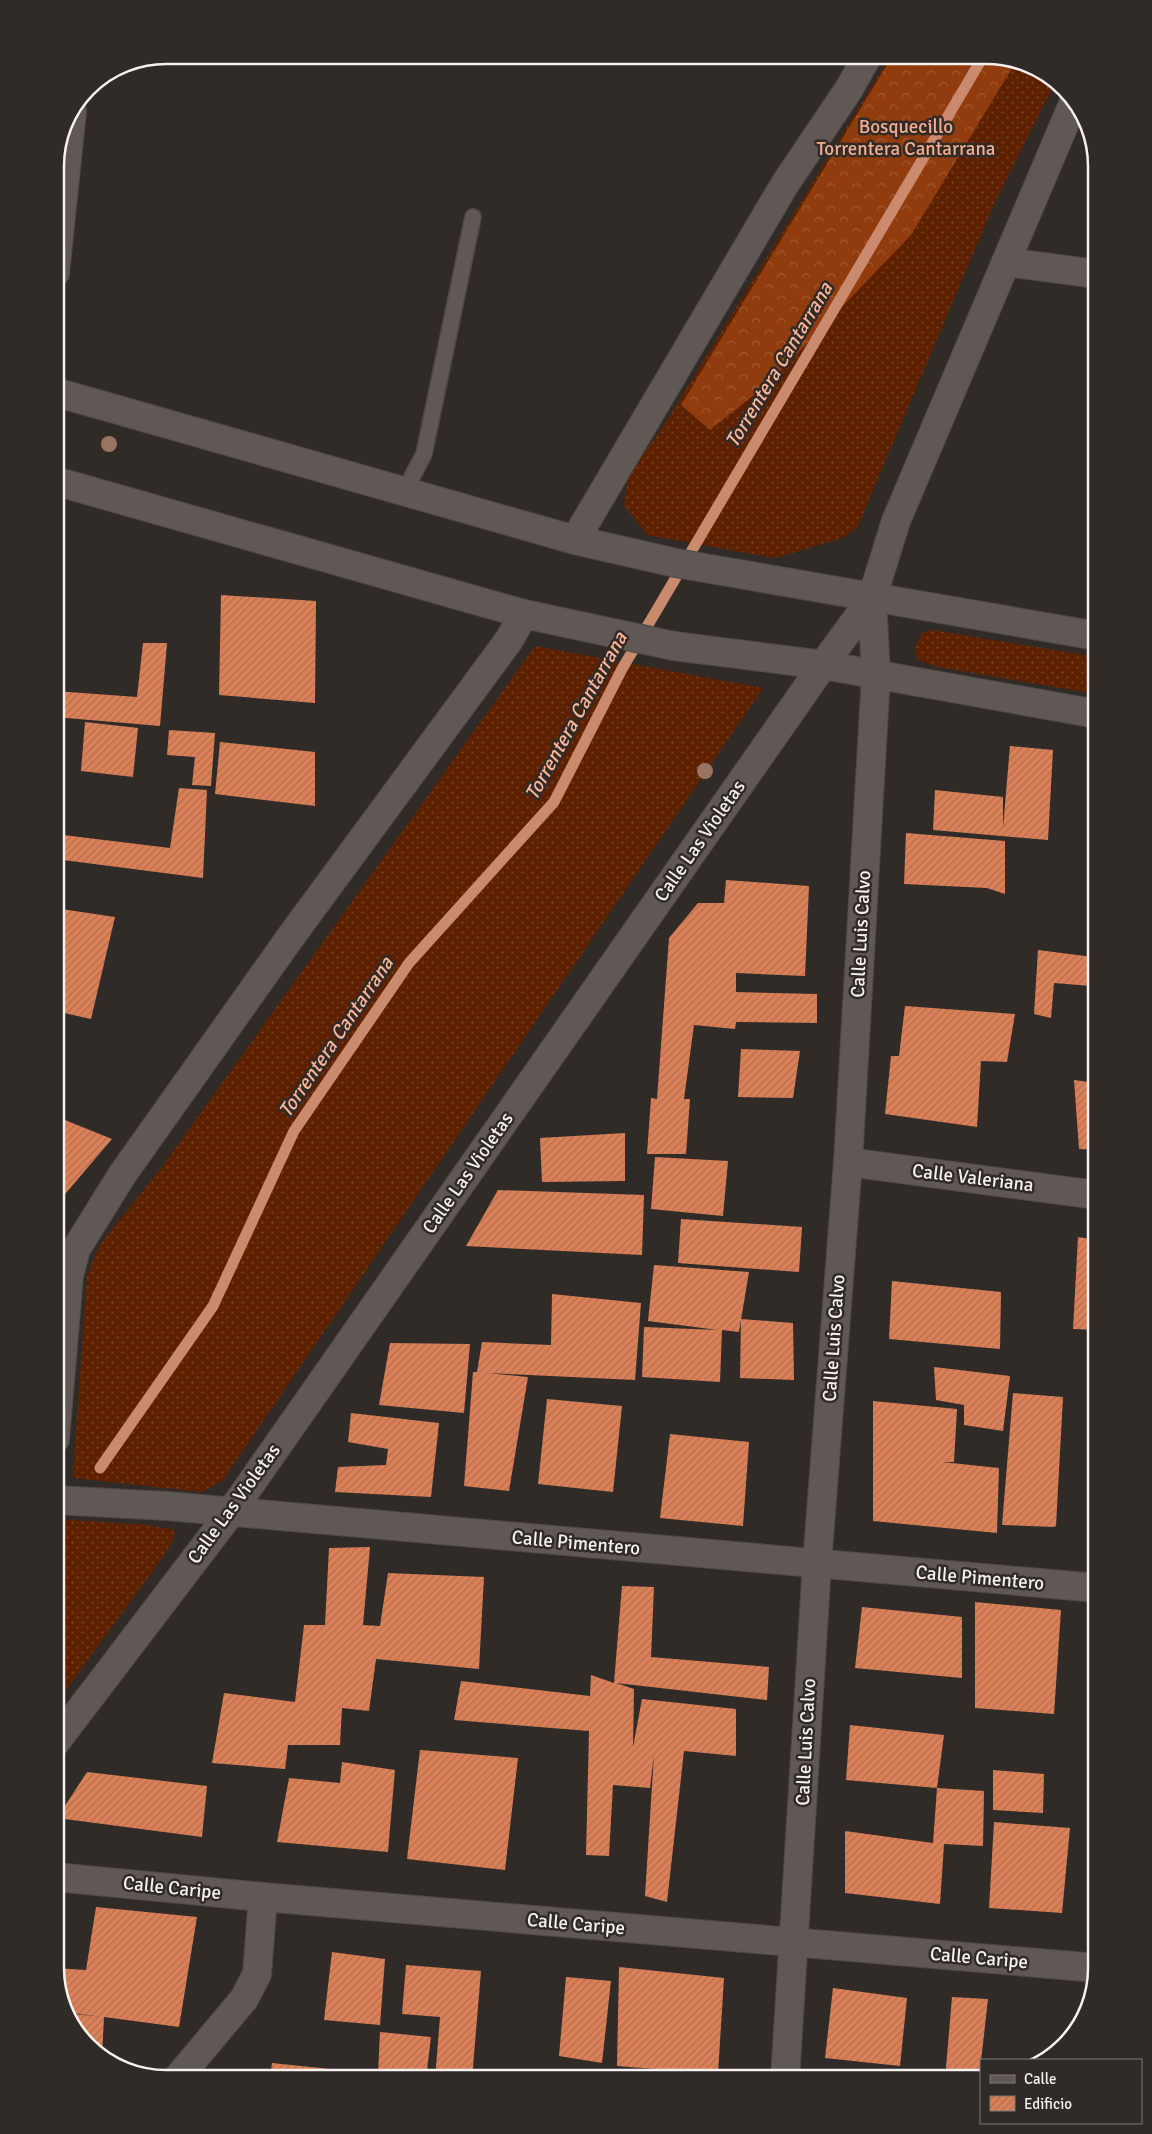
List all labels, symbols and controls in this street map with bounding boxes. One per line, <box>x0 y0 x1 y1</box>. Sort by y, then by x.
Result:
park label: Bosquecillo Torrentera Cantarrana <box>817 115 995 161</box>
water label: Torrentera Cantarrana <box>720 277 839 452</box>
water label: Torrentera Cantarrana <box>519 627 633 804</box>
street label: Calle Las Violetas <box>649 776 751 906</box>
street label: Calle Luis Calvo <box>846 870 876 998</box>
water label: Torrentera Cantarrana <box>273 951 399 1122</box>
street label: Calle Las Violetas <box>417 1108 519 1238</box>
street label: Calle Valeriana <box>911 1159 1035 1197</box>
street label: Calle Luis Calvo <box>818 1273 850 1402</box>
street label: Calle Las Violetas <box>182 1439 286 1569</box>
street label: Calle Pimentero <box>511 1525 641 1561</box>
street label: Calle Pimentero <box>915 1560 1045 1596</box>
street label: Calle Luis Calvo <box>791 1678 821 1806</box>
street label: Calle Caripe <box>122 1871 222 1905</box>
street label: Calle Caripe <box>526 1908 626 1940</box>
street label: Calle Caripe <box>929 1942 1029 1974</box>
legend <box>980 2059 1142 2124</box>
text: Calle <box>1024 2070 1057 2088</box>
text: Edificio <box>1024 2095 1072 2113</box>

